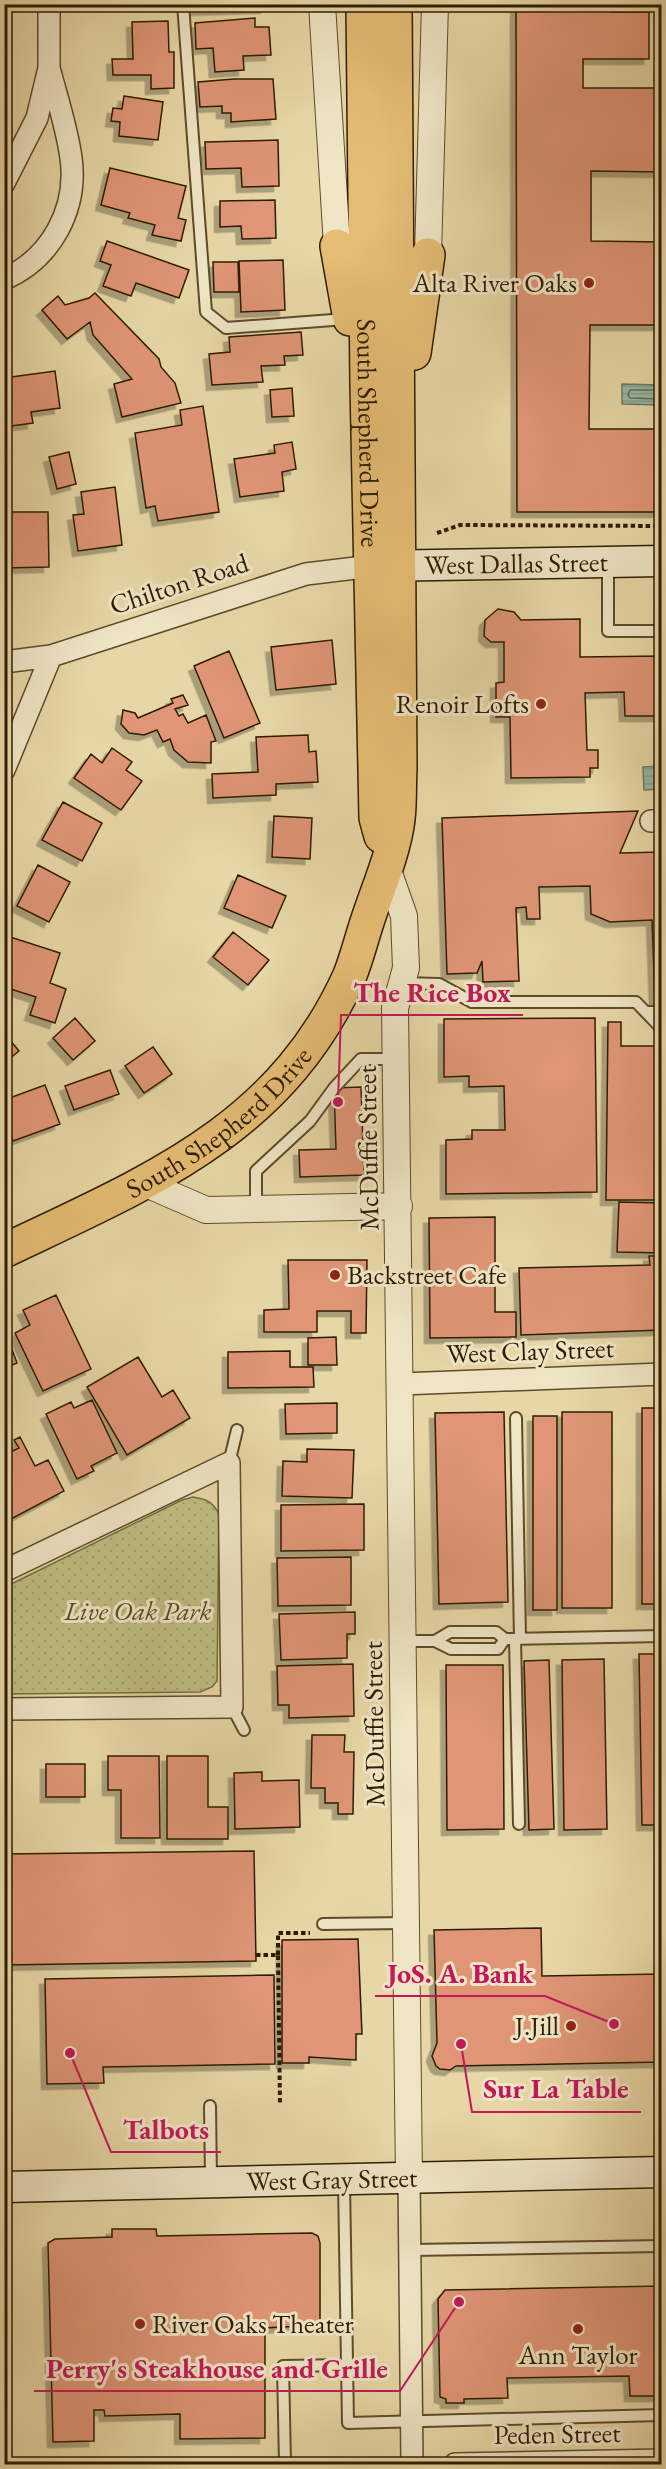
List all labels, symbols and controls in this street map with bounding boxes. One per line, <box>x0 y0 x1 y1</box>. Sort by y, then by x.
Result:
place label: Alta River Oaks <box>411 265 577 300</box>
marker: Alta River Oaks <box>582 276 596 290</box>
street label: South Shepherd Drive <box>349 318 388 548</box>
street label: West Dallas Street <box>424 544 609 582</box>
street label: Chilton Road <box>105 545 253 622</box>
place label: Renoir Lofts <box>396 686 529 721</box>
marker: Renoir Lofts <box>534 697 548 711</box>
callout: The Rice Box <box>341 969 523 1015</box>
text: The Rice Box <box>353 974 511 1010</box>
street label: South Shepherd Drive <box>120 1040 319 1206</box>
street label: McDuffie Street <box>349 1064 386 1231</box>
place label: Backstreet Cafe <box>347 1257 507 1292</box>
marker: Backstreet Cafe <box>328 1268 342 1282</box>
street label: West Clay Street <box>445 1330 615 1371</box>
park label: Live Oak Park <box>63 1593 212 1628</box>
street label: McDuffie Street <box>355 1640 392 1807</box>
callout: JoS. A. Bank <box>375 1950 545 1996</box>
text: JoS. A. Bank <box>384 1955 534 1991</box>
place label: J.Jill <box>513 2008 559 2043</box>
marker: J.Jill <box>564 2019 578 2033</box>
callout: Sur La Table <box>472 2066 641 2112</box>
text: Sur La Table <box>483 2070 629 2106</box>
callout: Talbots <box>111 2106 221 2152</box>
text: Talbots <box>123 2111 209 2147</box>
street label: West Gray Street <box>246 2160 418 2198</box>
place label: River Oaks Theater <box>152 2306 353 2341</box>
marker: River Oaks Theater <box>133 2317 147 2331</box>
marker: Ann Taylor <box>571 2322 585 2336</box>
place label: Ann Taylor <box>517 2337 638 2372</box>
callout: Perry's Steakhouse and Grille <box>34 2345 400 2391</box>
text: Perry's Steakhouse and Grille <box>46 2350 388 2386</box>
street label: Peden Street <box>493 2415 621 2452</box>

